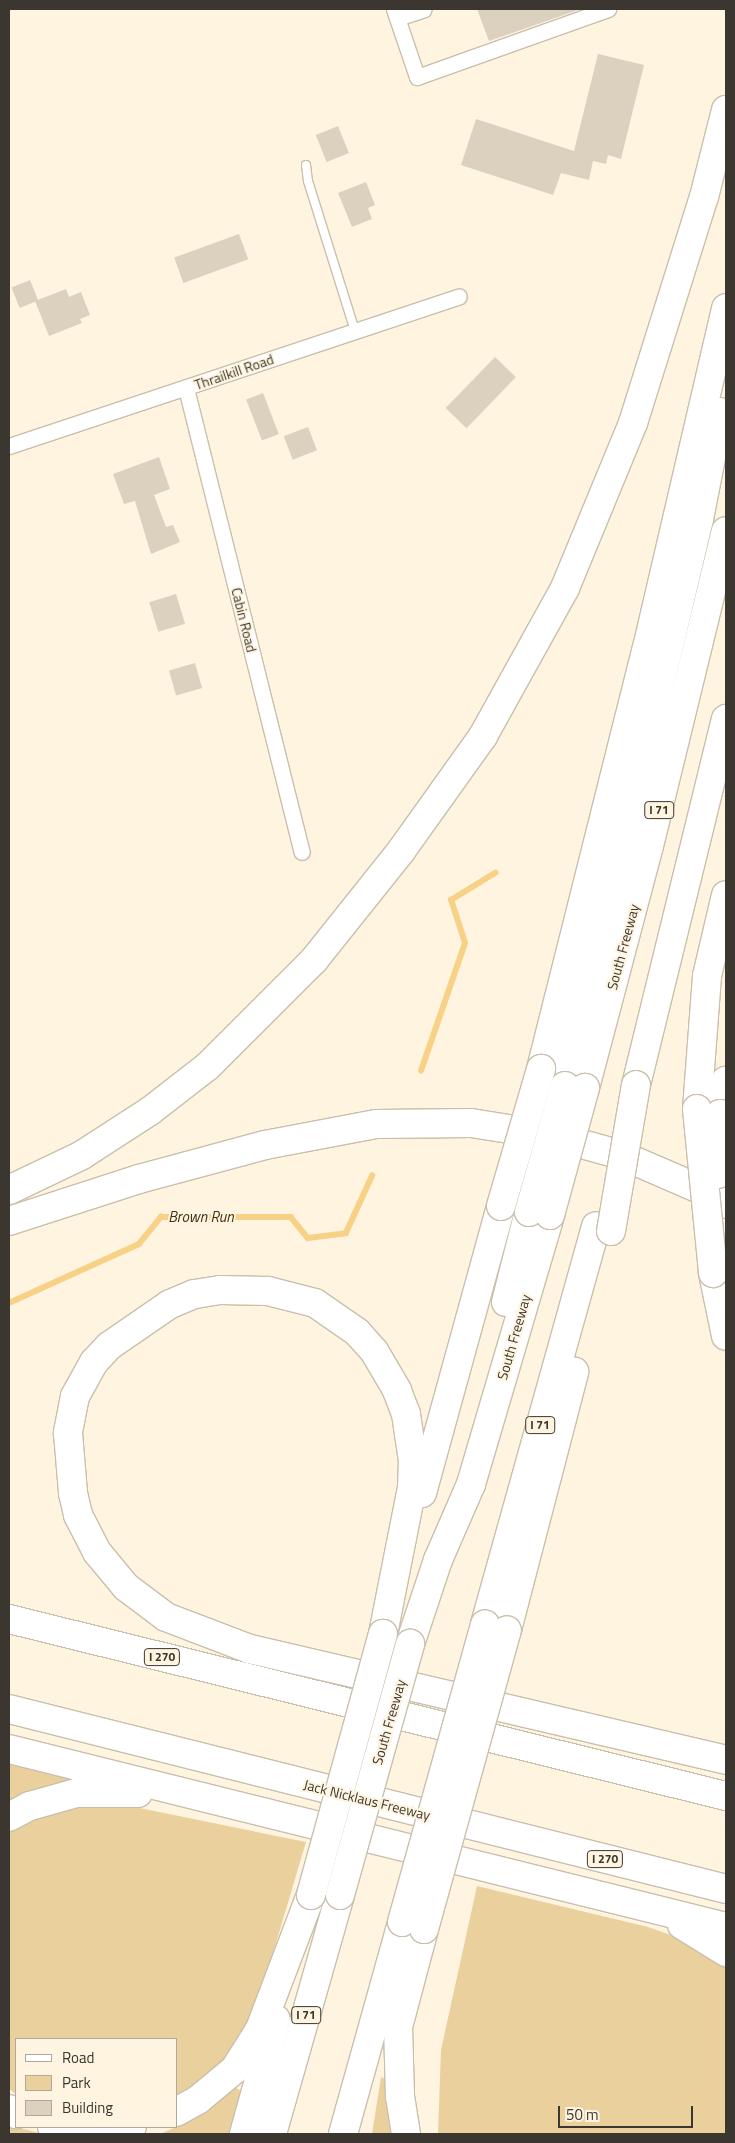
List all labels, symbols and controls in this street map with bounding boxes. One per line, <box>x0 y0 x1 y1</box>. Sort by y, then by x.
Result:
street label: Thrailkill Road <box>192 351 276 393</box>
street label: Cabin Road <box>228 586 260 654</box>
road number: I 71 <box>644 800 674 820</box>
street label: South Freeway <box>603 902 643 992</box>
water label: Brown Run <box>168 1208 234 1226</box>
street label: South Freeway <box>494 1292 534 1382</box>
road number: I 71 <box>525 1416 555 1434</box>
road number: I 270 <box>143 1648 181 1666</box>
street label: South Freeway <box>369 1677 409 1767</box>
street label: Jack Nicklaus Freeway <box>302 1776 432 1824</box>
road number: I 270 <box>586 1850 624 1868</box>
road number: I 71 <box>291 2006 321 2024</box>
legend <box>15 2038 178 2128</box>
text: Road <box>62 2046 94 2069</box>
text: Park <box>62 2071 91 2094</box>
text: Building <box>62 2096 113 2119</box>
scale bar <box>560 2096 695 2128</box>
text: 50 m <box>566 2103 599 2126</box>

